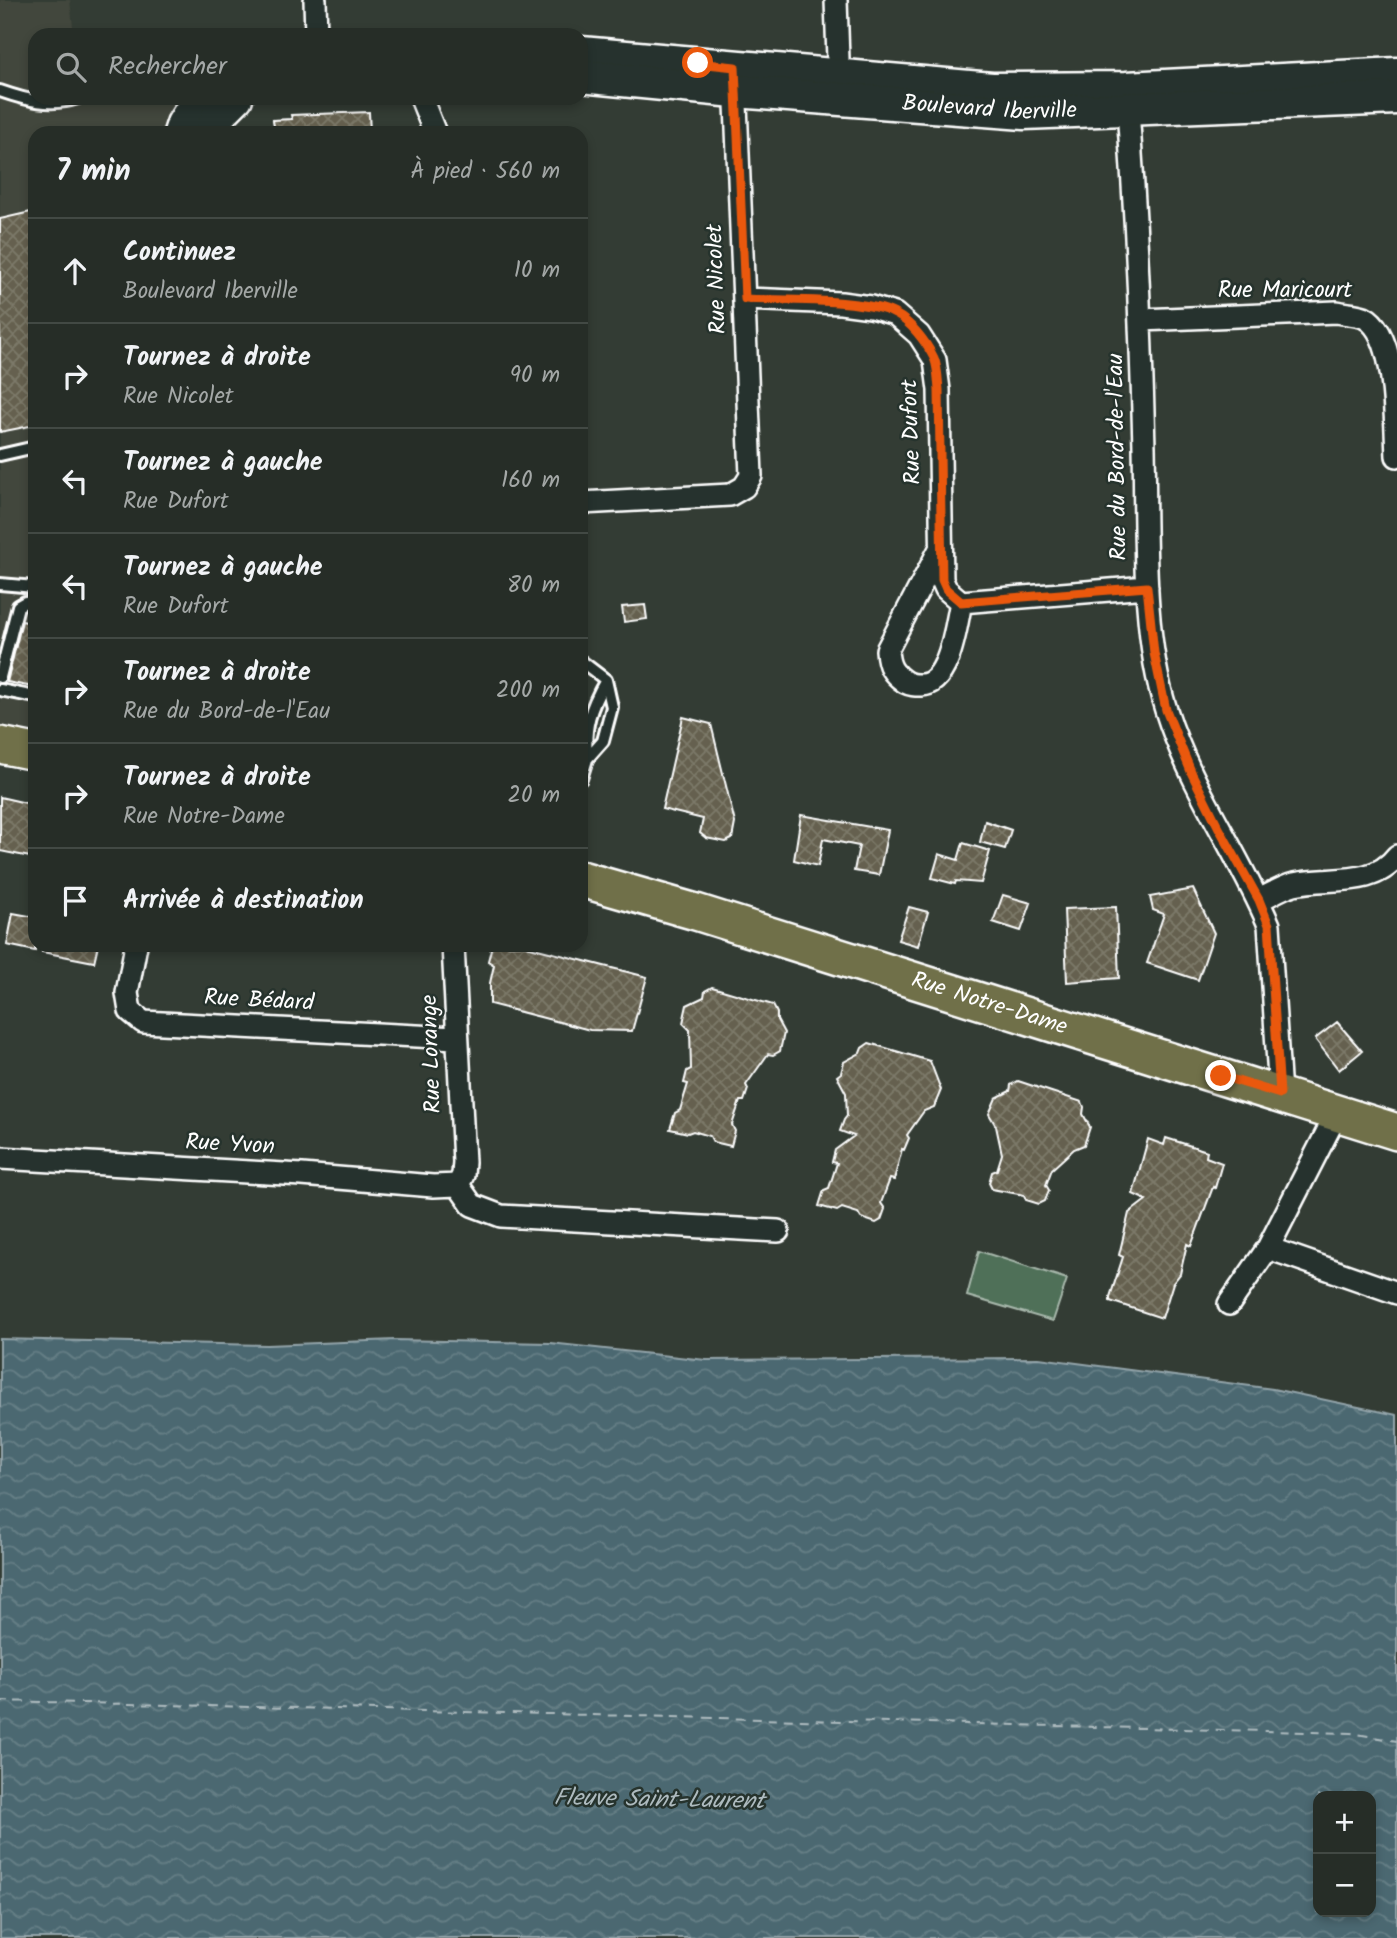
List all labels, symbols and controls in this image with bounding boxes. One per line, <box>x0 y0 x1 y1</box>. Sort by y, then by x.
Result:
search box <box>28 28 588 105</box>
text: Rechercher <box>108 46 227 88</box>
route start <box>682 47 713 78</box>
icon: search <box>52 48 90 86</box>
street label: Boulevard Iberville <box>901 86 1078 131</box>
text: 7 min <box>56 148 131 196</box>
text: À pied · 560 m <box>410 154 560 190</box>
street label: Rue Nicolet <box>697 222 737 335</box>
text: Continuez <box>123 232 236 274</box>
icon: ahead <box>56 252 94 290</box>
text: 10 m <box>514 253 560 289</box>
street label: Rue Maricourt <box>1218 273 1353 309</box>
text: Boulevard Iberville <box>123 274 298 310</box>
text: Tournez à droite <box>123 337 311 379</box>
street label: Rue du Bord-de-l'Eau <box>1098 353 1138 561</box>
icon: right <box>56 357 94 395</box>
text: 90 m <box>510 358 560 394</box>
street label: Rue Dufort <box>892 378 932 485</box>
text: Rue Nicolet <box>123 379 234 415</box>
text: Tournez à gauche <box>123 442 323 484</box>
icon: left <box>56 462 94 500</box>
text: 160 m <box>501 463 560 499</box>
text: Rue Dufort <box>123 484 229 520</box>
text: Tournez à gauche <box>123 547 323 589</box>
icon: left <box>56 567 94 605</box>
text: 80 m <box>507 568 560 604</box>
text: Rue Dufort <box>123 589 229 625</box>
text: Tournez à droite <box>123 652 311 694</box>
icon: right <box>56 672 94 710</box>
text: 200 m <box>496 673 560 709</box>
text: Rue du Bord-de-l'Eau <box>123 694 330 730</box>
text: Tournez à droite <box>123 757 311 799</box>
icon: right <box>56 777 94 815</box>
text: 20 m <box>508 778 560 814</box>
text: Rue Notre-Dame <box>123 799 285 835</box>
text: Arrivée à destination <box>123 880 364 922</box>
icon: arrive <box>56 882 94 920</box>
street label: Rue Notre-Dame <box>907 963 1072 1045</box>
street label: Rue Bédard <box>203 980 315 1022</box>
street label: Rue Lorange <box>412 994 452 1114</box>
route end <box>1205 1060 1236 1091</box>
street label: Rue Yvon <box>184 1125 276 1165</box>
water label: Fleuve Saint-Laurent <box>553 1779 768 1821</box>
map controls <box>1313 1791 1376 1917</box>
button: + <box>1313 1791 1376 1854</box>
button: − <box>1313 1854 1376 1917</box>

